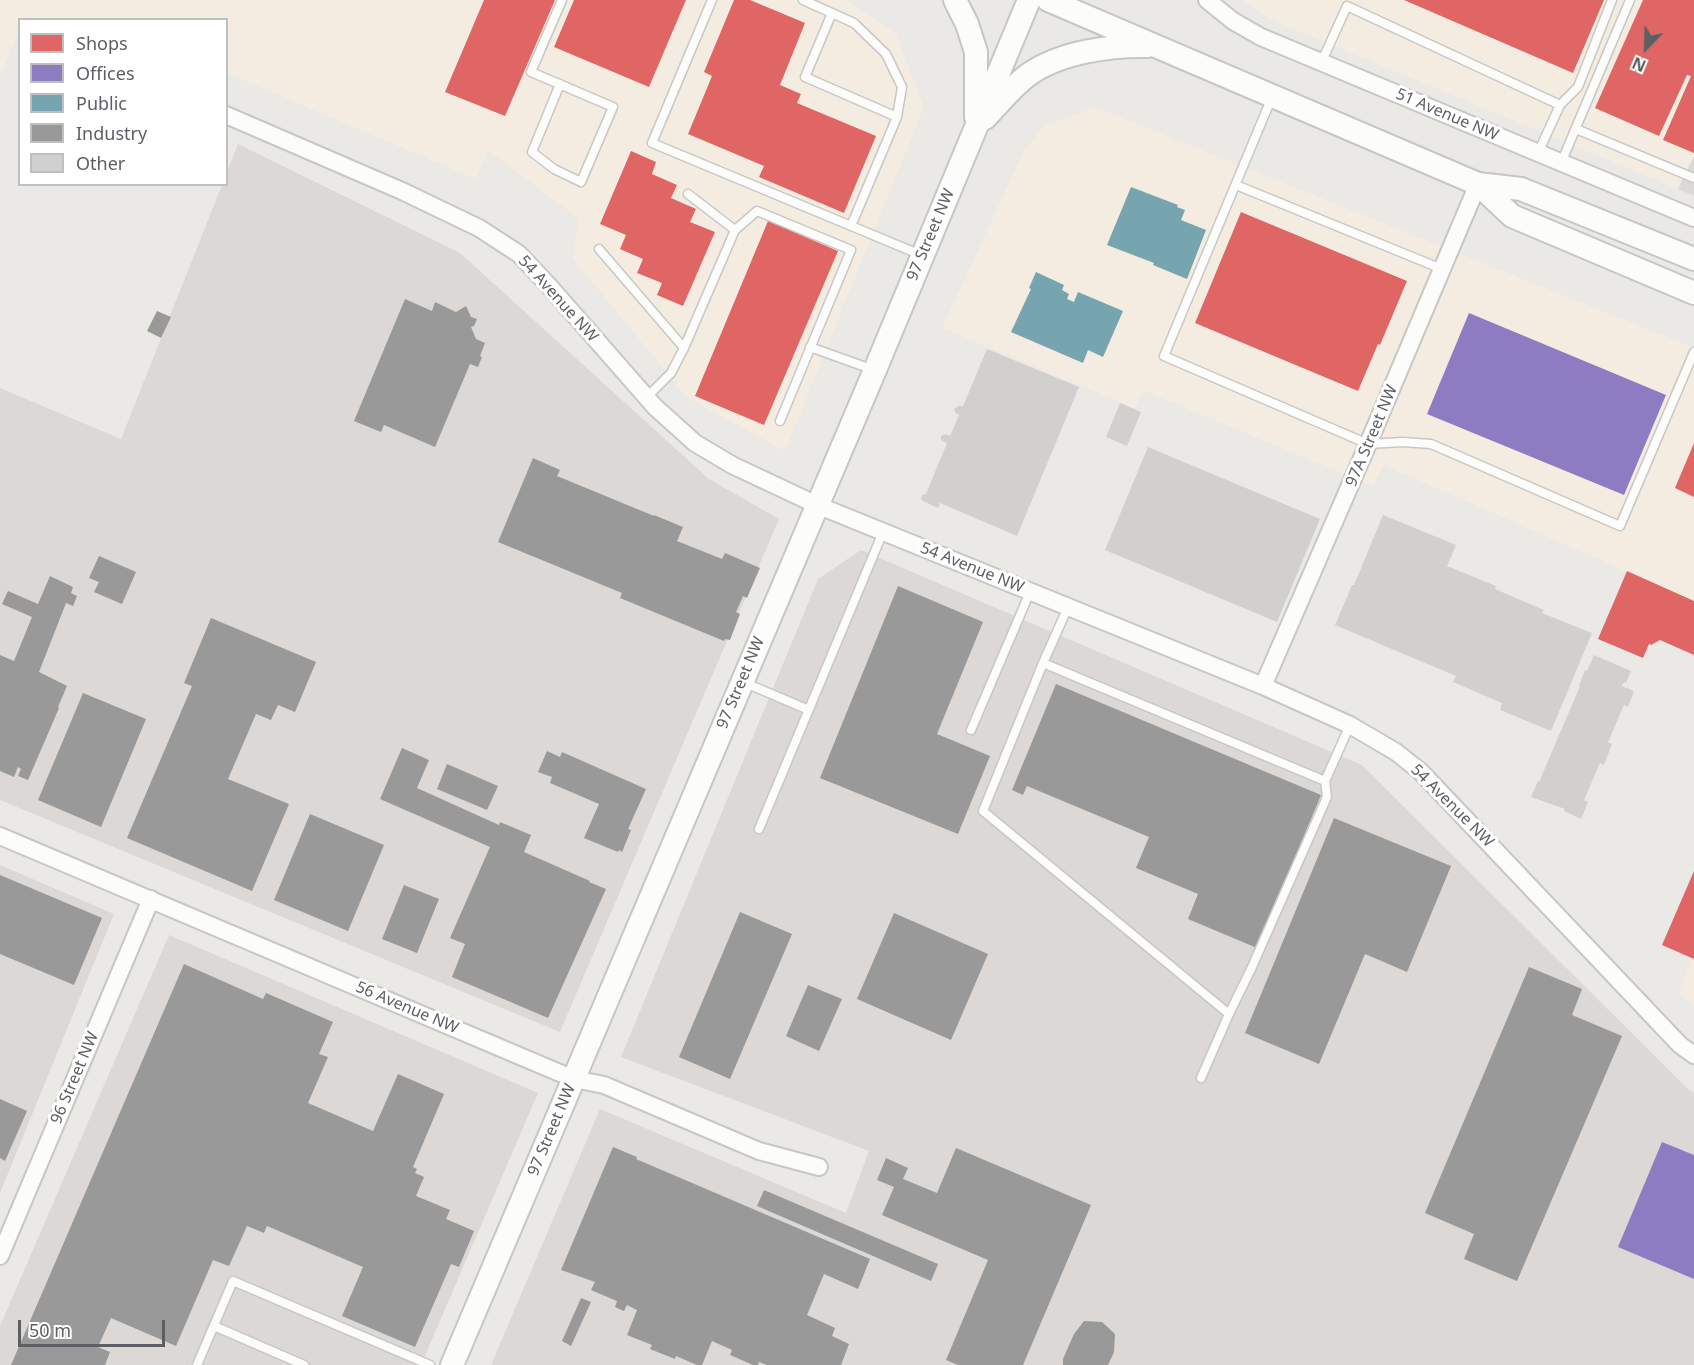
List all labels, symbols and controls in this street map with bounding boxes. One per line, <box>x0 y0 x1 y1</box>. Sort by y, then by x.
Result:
legend <box>18 18 228 186</box>
north arrow <box>1616 18 1676 78</box>
text: Shops <box>76 31 128 55</box>
text: N <box>1629 52 1649 77</box>
text: Offices <box>76 61 135 85</box>
street label: 51 Avenue NW <box>1393 85 1501 145</box>
text: Public <box>76 91 127 115</box>
text: Industry <box>76 121 147 145</box>
text: Other <box>76 151 125 175</box>
street label: 97 Street NW <box>903 186 959 284</box>
street label: 54 Avenue NW <box>514 252 602 346</box>
street label: 97A Street NW <box>1342 382 1402 490</box>
street label: 54 Avenue NW <box>917 539 1027 597</box>
street label: 97 Street NW <box>713 634 769 732</box>
street label: 54 Avenue NW <box>1406 760 1498 852</box>
street label: 56 Avenue NW <box>353 978 461 1038</box>
street label: 96 Street NW <box>47 1029 103 1127</box>
street label: 97 Street NW <box>524 1081 580 1179</box>
scale bar <box>21 1308 168 1346</box>
text: 50 m <box>29 1318 71 1342</box>

